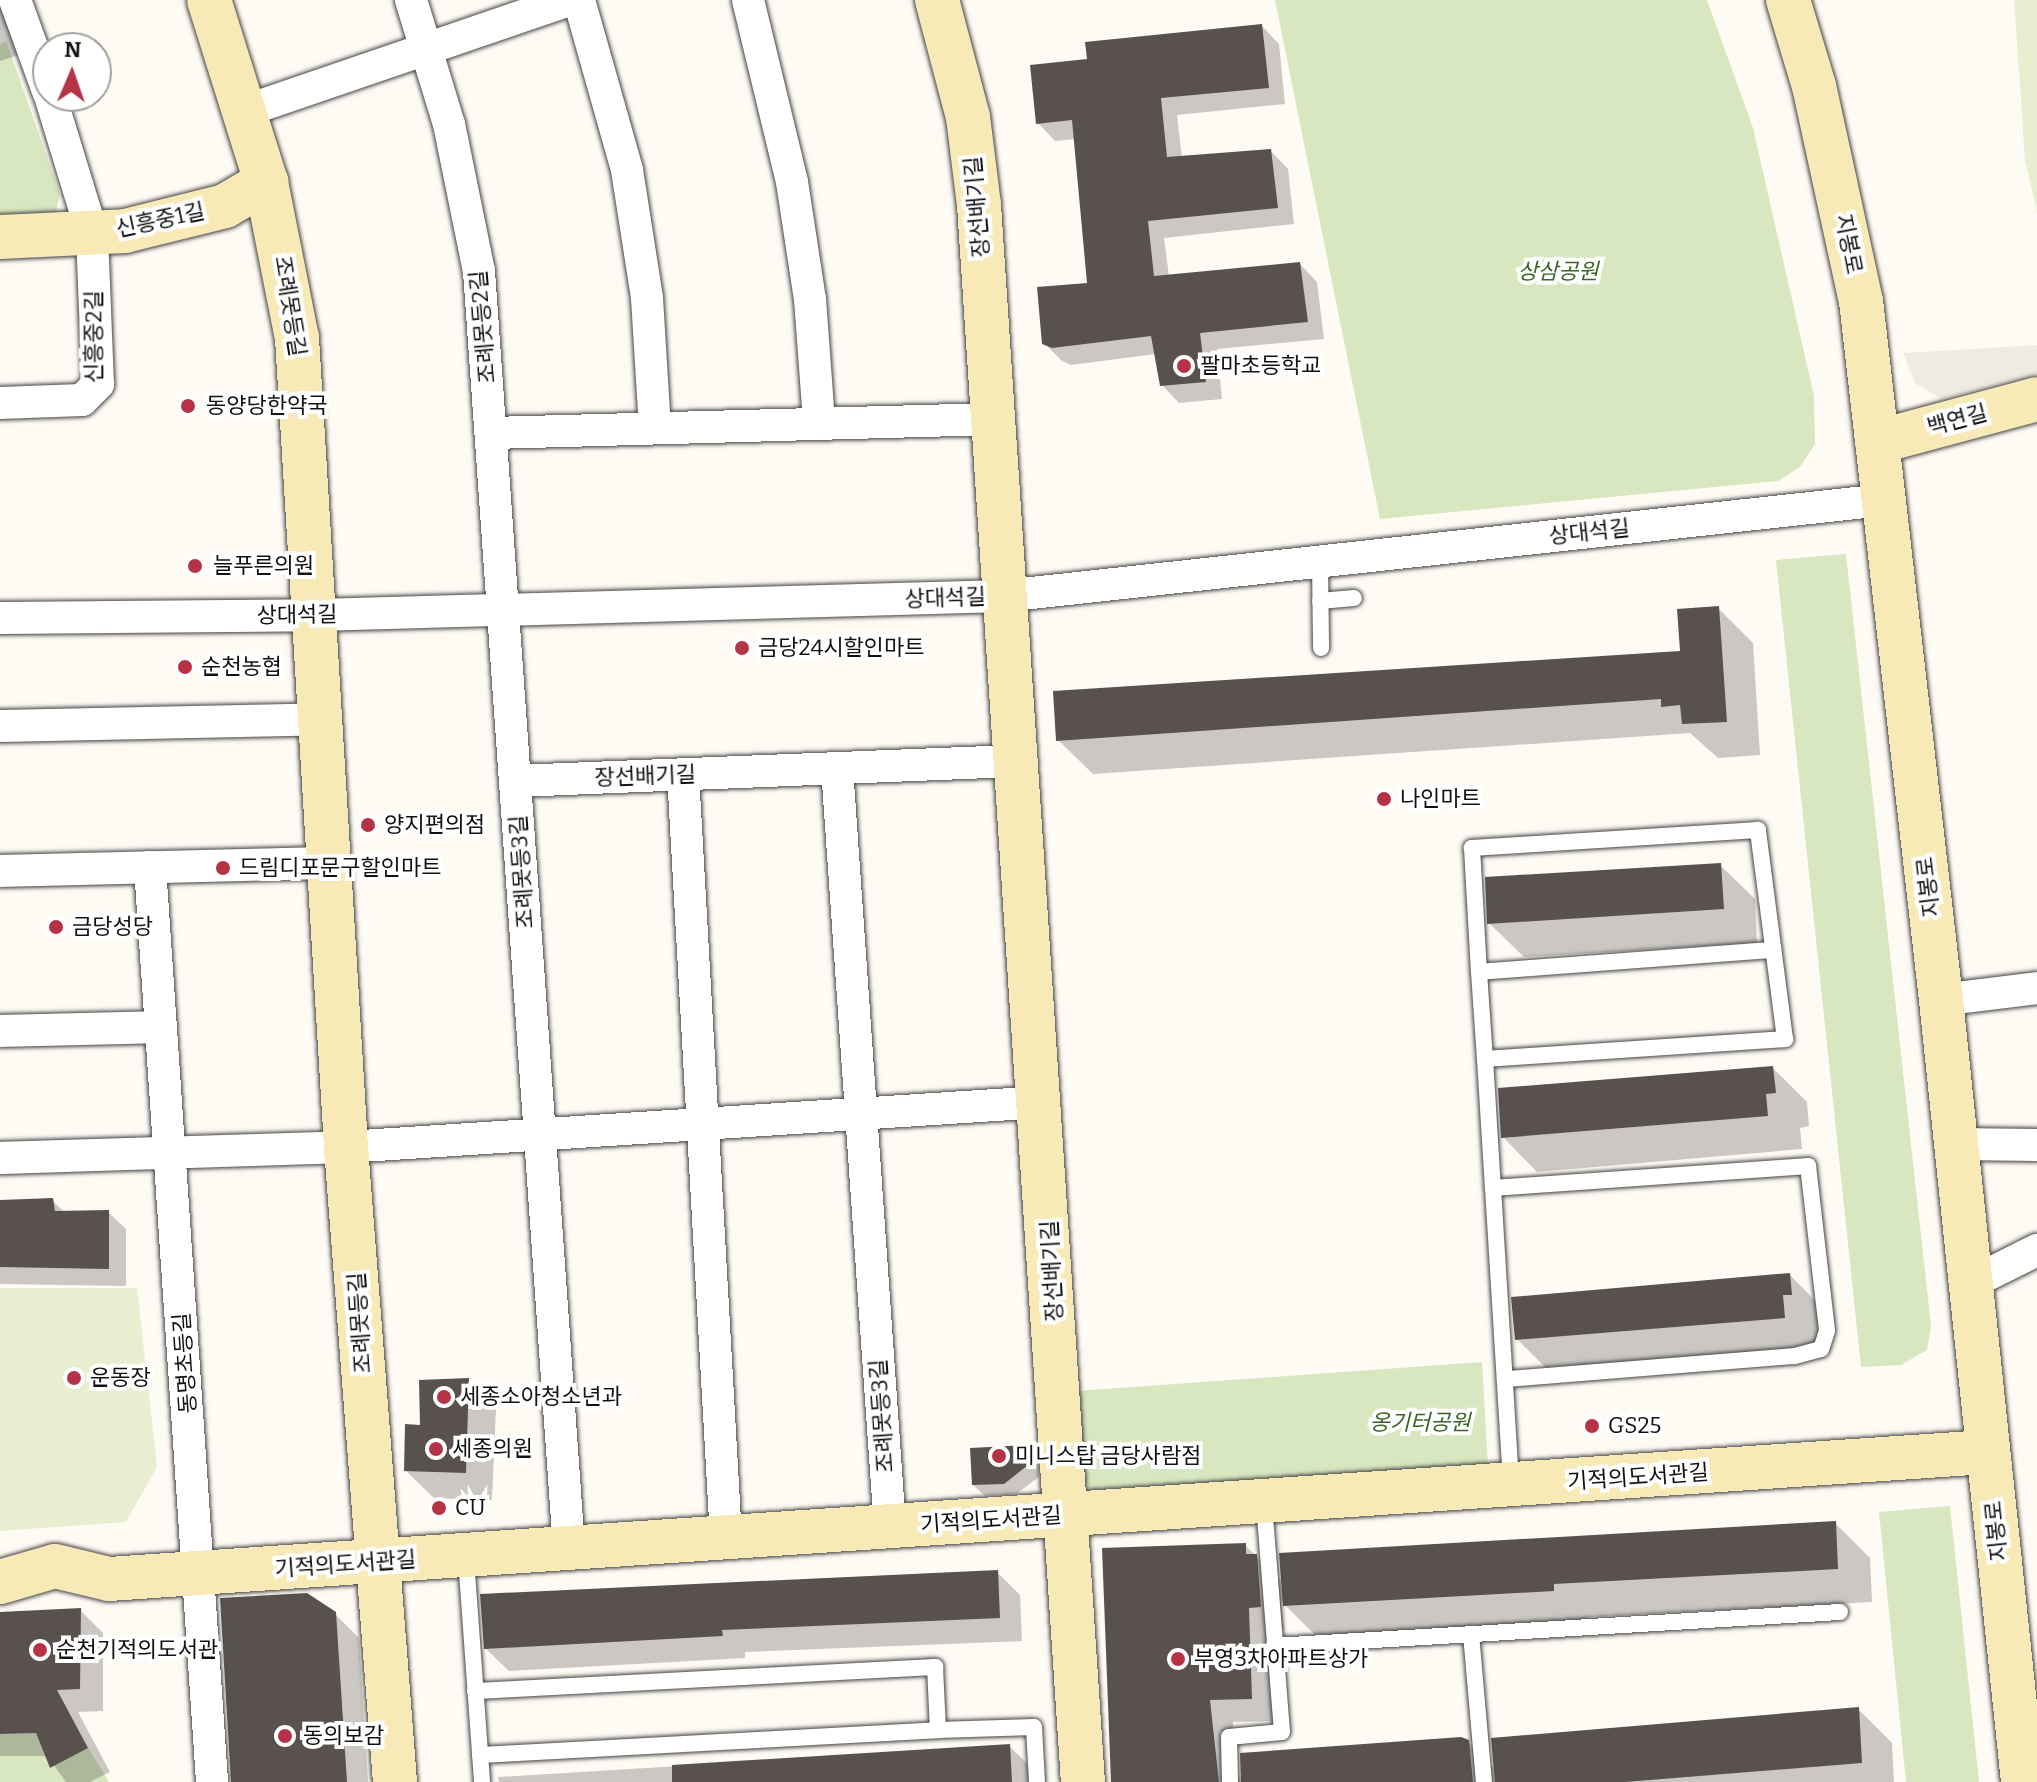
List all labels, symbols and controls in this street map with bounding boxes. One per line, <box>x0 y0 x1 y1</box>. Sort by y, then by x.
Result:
north arrow <box>32 32 112 112</box>
text: N <box>64 36 82 63</box>
street label: 장선배기길 <box>959 155 995 259</box>
street label: 신흥중1길 <box>113 198 207 242</box>
street label: 지봉로 <box>1830 212 1868 276</box>
street label: 조례못등길 <box>269 254 311 358</box>
park label: 상삼공원 <box>1518 259 1598 285</box>
street label: 조례못등2길 <box>465 269 501 385</box>
street label: 신흥중2길 <box>81 291 107 383</box>
place label: 팔마초등학교 <box>1200 353 1321 379</box>
marker: 팔마초등학교 <box>1175 357 1193 375</box>
place label: 동양당한약국 <box>206 393 327 419</box>
marker: 동양당한약국 <box>177 395 199 417</box>
street label: 백연길 <box>1924 399 1990 441</box>
street label: 상대석길 <box>1547 515 1631 549</box>
place label: 늘푸른의원 <box>213 553 314 579</box>
marker: 늘푸른의원 <box>184 555 206 577</box>
street label: 상대석길 <box>904 583 986 613</box>
street label: 상대석길 <box>256 601 338 629</box>
place label: 금당24시할인마트 <box>758 635 924 661</box>
marker: 금당24시할인마트 <box>733 639 751 657</box>
place label: 순천농협 <box>201 654 282 680</box>
marker: 순천농협 <box>176 658 194 676</box>
street label: 장선배기길 <box>594 761 696 791</box>
place label: 나인마트 <box>1400 786 1481 812</box>
marker: 나인마트 <box>1375 790 1393 808</box>
place label: 양지편의점 <box>384 812 485 838</box>
street label: 조례못등3길 <box>505 814 539 930</box>
marker: 양지편의점 <box>359 816 377 834</box>
place label: 드림디포문구할인마트 <box>239 855 441 881</box>
street label: 지봉로 <box>1911 855 1945 919</box>
marker: 드림디포문구할인마트 <box>214 859 232 877</box>
place label: 금당성당 <box>72 914 153 940</box>
marker: 금당성당 <box>47 918 65 936</box>
street label: 장선배기길 <box>1036 1220 1068 1322</box>
street label: 조례못등길 <box>343 1272 377 1374</box>
street label: 동명초등길 <box>168 1312 202 1414</box>
street label: 조례못등3길 <box>865 1358 899 1474</box>
place label: 운동장 <box>90 1365 151 1391</box>
marker: 운동장 <box>65 1369 83 1387</box>
place label: 세종소아청소년과 <box>460 1384 622 1410</box>
marker: 세종소아청소년과 <box>435 1388 453 1406</box>
park label: 옹기터공원 <box>1369 1410 1471 1436</box>
place label: GS25 <box>1608 1413 1661 1439</box>
marker: GS25 <box>1583 1417 1601 1435</box>
place label: 세종의원 <box>452 1436 533 1462</box>
marker: 세종의원 <box>427 1440 445 1458</box>
place label: 미니스탑 금당사람점 <box>1015 1443 1202 1469</box>
marker: 미니스탑 금당사람점 <box>990 1447 1008 1465</box>
street label: 기적의도서관길 <box>1566 1459 1710 1495</box>
place label: CU <box>455 1495 486 1521</box>
marker: CU <box>430 1499 448 1517</box>
street label: 지봉로 <box>1980 1499 2012 1563</box>
street label: 기적의도서관길 <box>919 1502 1063 1538</box>
street label: 기적의도서관길 <box>273 1546 417 1582</box>
place label: 순천기적의도서관 <box>56 1637 218 1663</box>
marker: 순천기적의도서관 <box>31 1641 49 1659</box>
place label: 부영3차아파트상가 <box>1194 1646 1368 1672</box>
marker: 부영3차아파트상가 <box>1169 1650 1187 1668</box>
place label: 동의보감 <box>303 1723 384 1749</box>
marker: 동의보감 <box>274 1725 296 1747</box>

